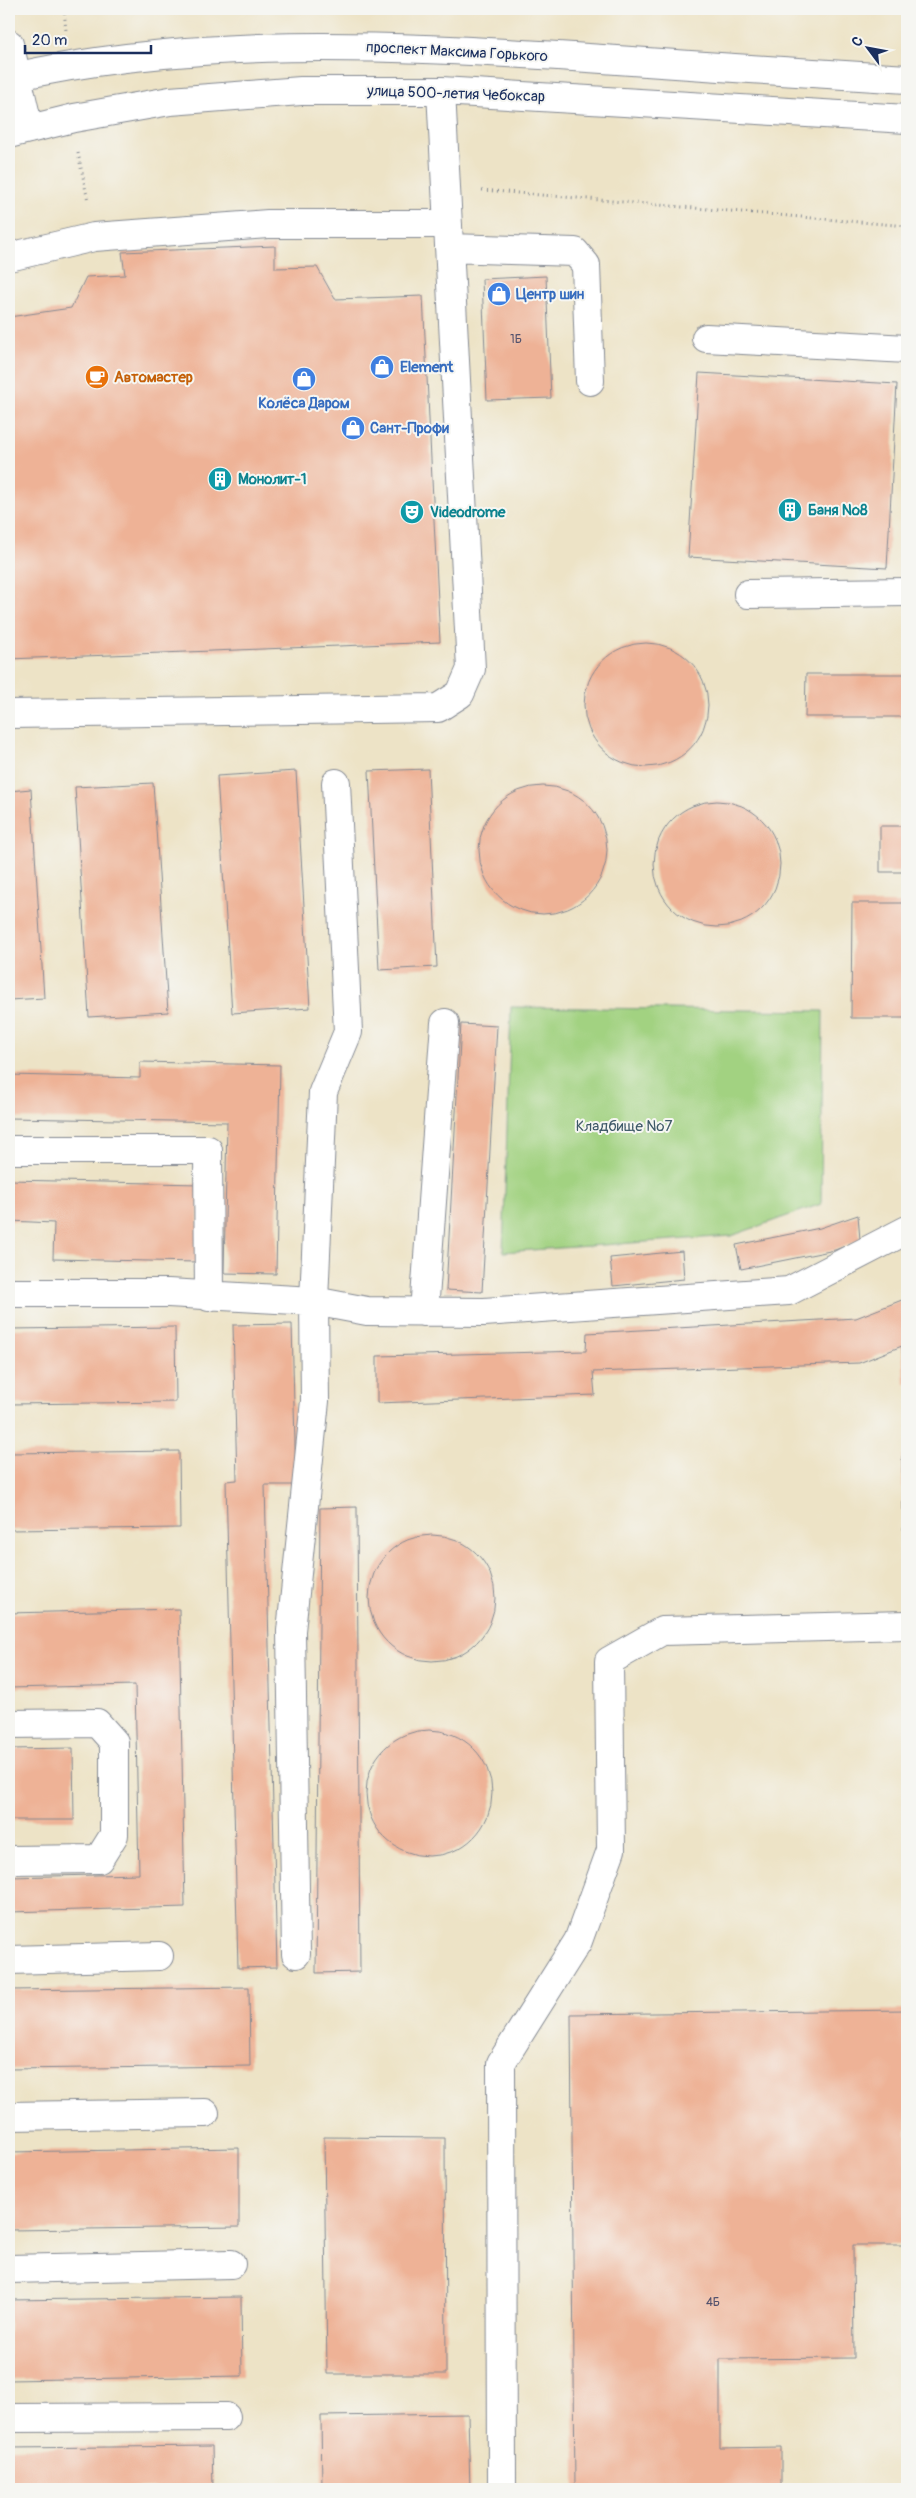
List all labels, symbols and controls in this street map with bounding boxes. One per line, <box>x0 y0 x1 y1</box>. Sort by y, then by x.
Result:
scale bar <box>25 22 151 54</box>
north arrow <box>844 22 894 72</box>
text: 20 m <box>32 31 67 50</box>
text: С <box>848 33 867 50</box>
street label: проспект Максима Горького <box>366 38 548 66</box>
street label: улица 500-летия Чебоксар <box>366 81 545 107</box>
shop icon: Центр шин <box>486 281 512 307</box>
place label: Центр шин <box>516 285 585 304</box>
house number: 1Б <box>510 332 522 347</box>
shop icon: Element <box>369 354 395 380</box>
place label: Element <box>400 358 454 377</box>
cafe icon: Автомастер <box>84 364 110 390</box>
shop icon: Колёса Даром <box>291 366 317 392</box>
place label: Автомастер <box>114 368 193 387</box>
place label: Колёса Даром <box>258 394 350 413</box>
shop icon: Сант-Профи <box>340 415 366 441</box>
place label: Сант-Профи <box>370 419 449 438</box>
building icon: Монолит-1 <box>207 466 233 492</box>
place label: Монолит-1 <box>238 470 307 489</box>
building icon: Баня №8 <box>777 497 803 523</box>
theatre icon: Videodrome <box>399 499 425 525</box>
place label: Баня №8 <box>808 501 868 520</box>
place label: Videodrome <box>430 503 506 522</box>
park label: Кладбище №7 <box>576 1117 672 1136</box>
house number: 4Б <box>706 2295 720 2310</box>

